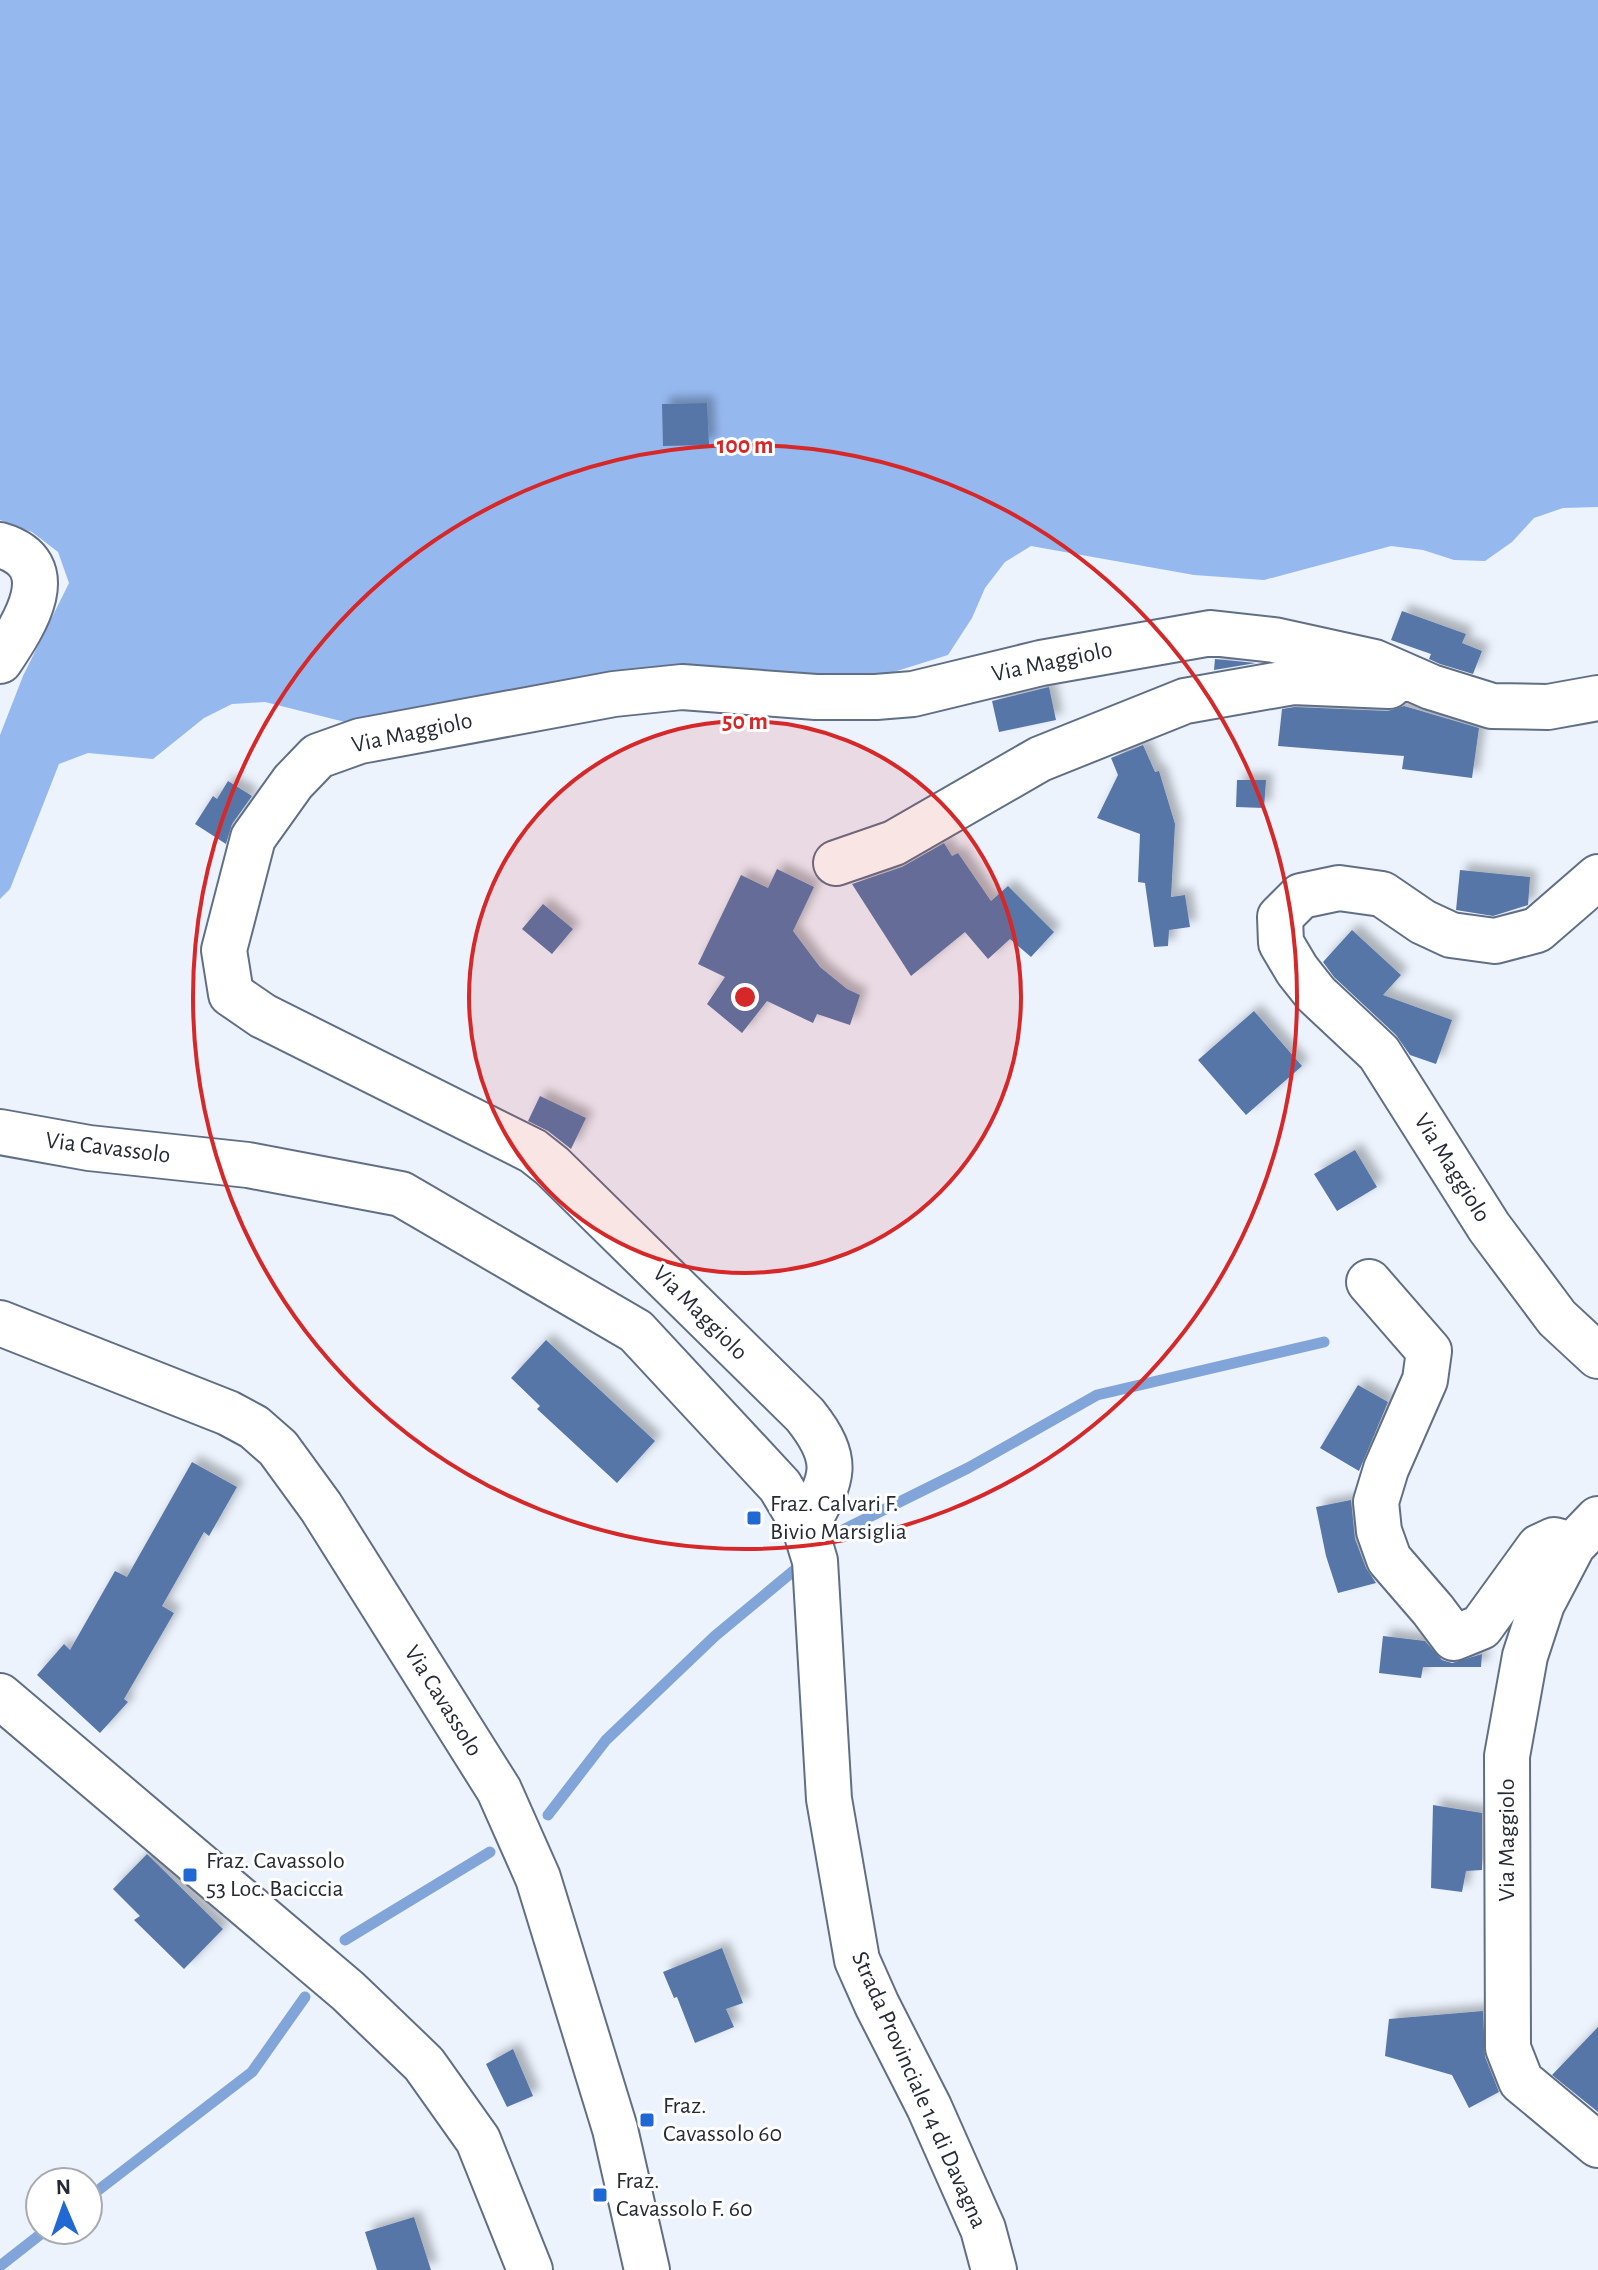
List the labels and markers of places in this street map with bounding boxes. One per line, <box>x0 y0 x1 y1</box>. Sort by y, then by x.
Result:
centre of rings <box>731 983 759 1011</box>
place label: Fraz. Calvari F. Bivio Marsiglia <box>770 1492 907 1544</box>
marker: Fraz. Calvari F. Bivio Marsiglia <box>745 1509 763 1527</box>
place label: Fraz. Cavassolo 53 Loc. Baciccia <box>206 1849 345 1901</box>
marker: Fraz. Cavassolo 53 Loc. Baciccia <box>181 1866 199 1884</box>
place label: Fraz. Cavassolo 60 <box>663 2094 782 2146</box>
marker: Fraz. Cavassolo 60 <box>638 2111 656 2129</box>
place label: Fraz. Cavassolo F. 60 <box>616 2169 753 2221</box>
marker: Fraz. Cavassolo F. 60 <box>591 2186 609 2204</box>

